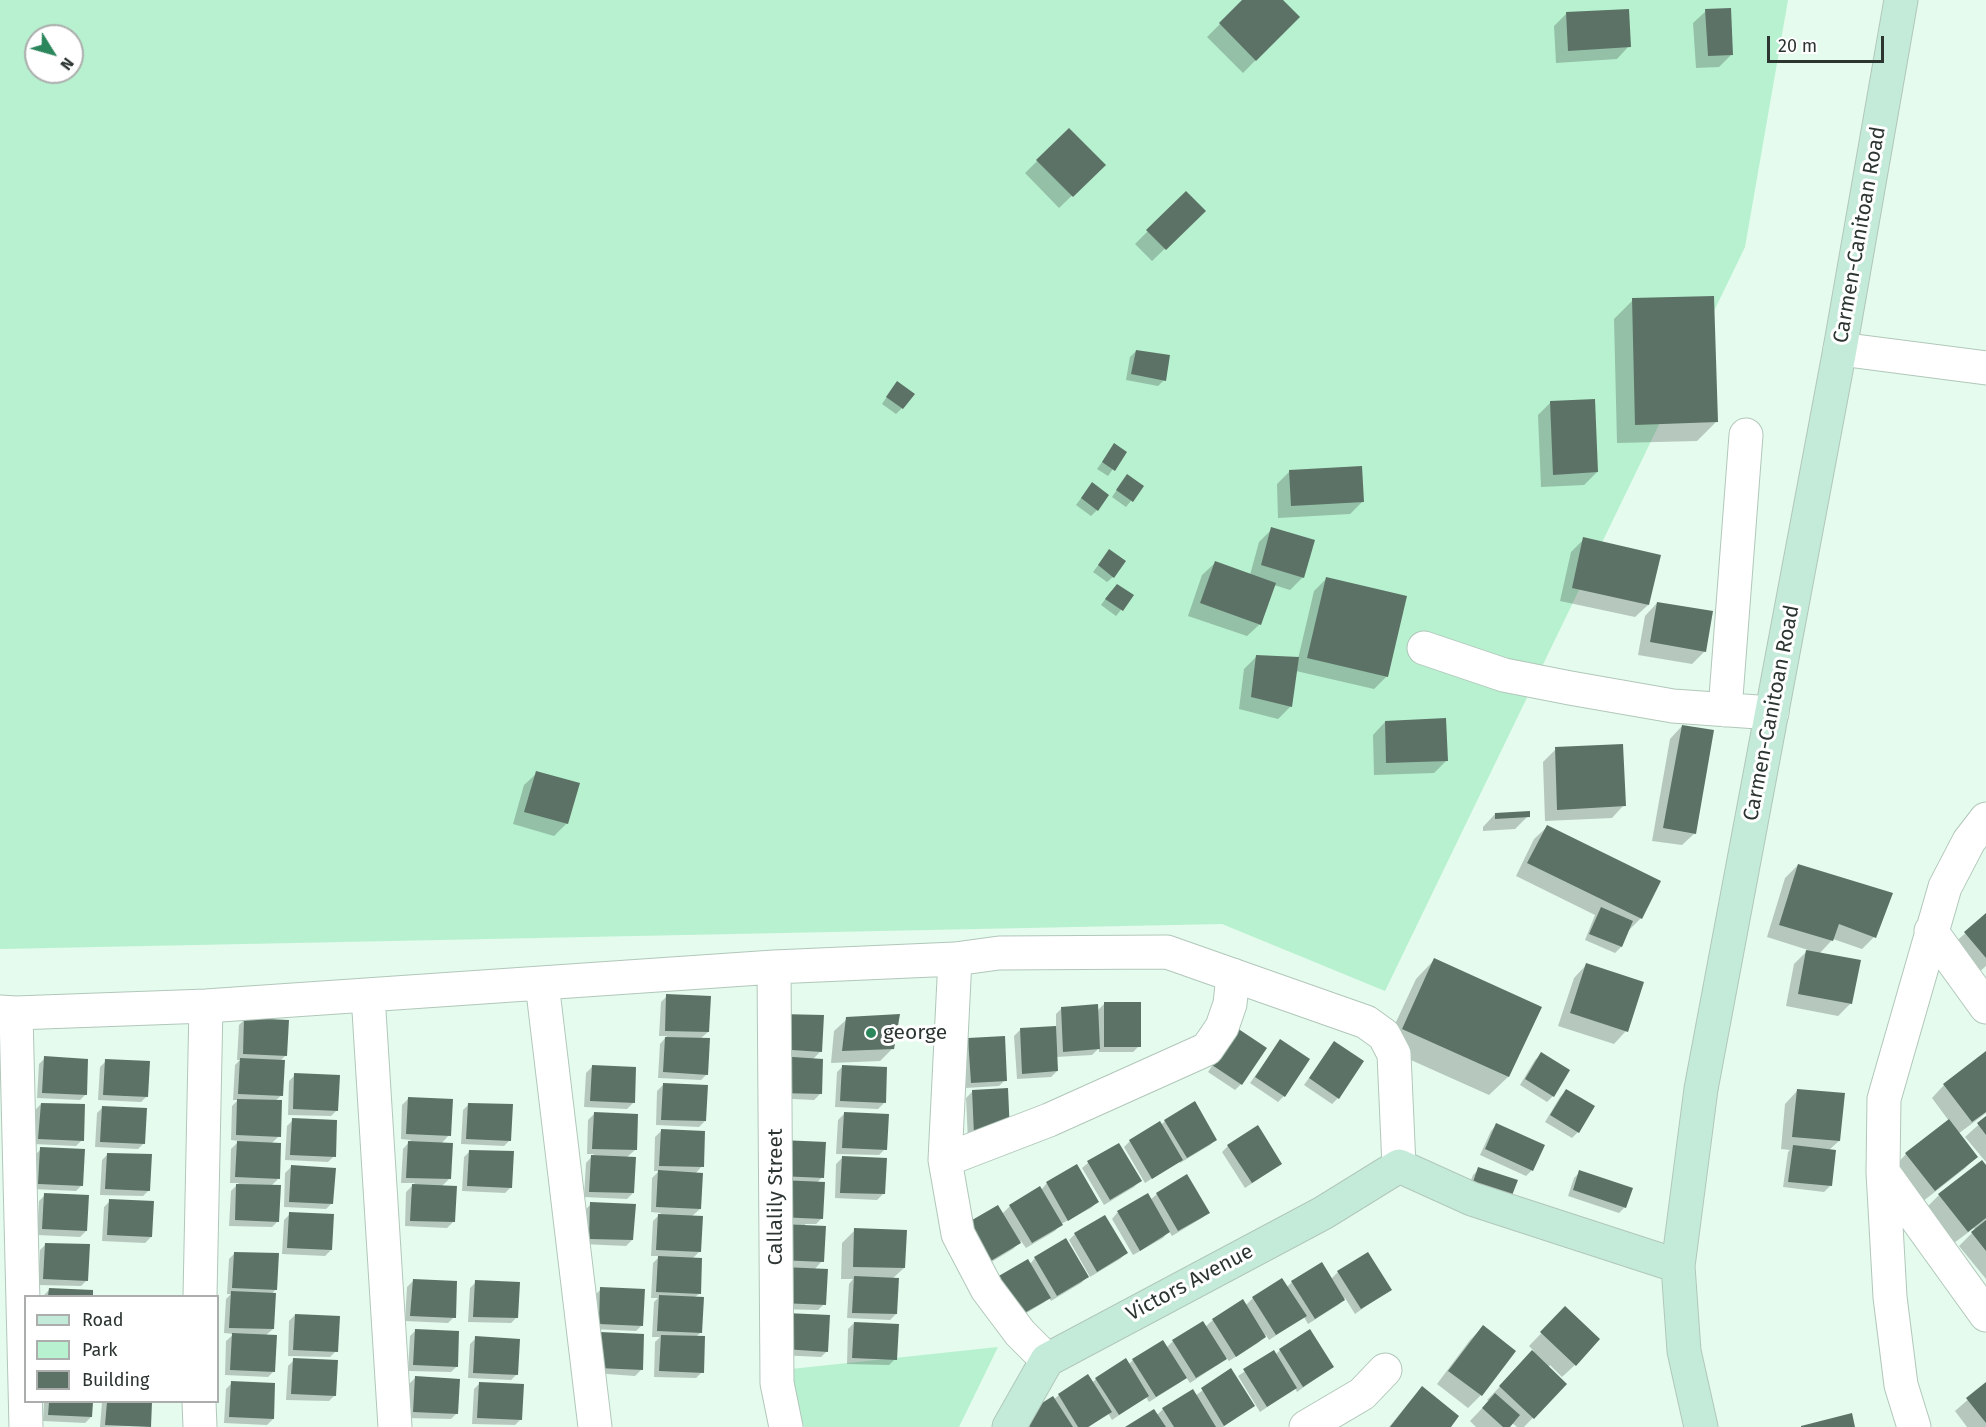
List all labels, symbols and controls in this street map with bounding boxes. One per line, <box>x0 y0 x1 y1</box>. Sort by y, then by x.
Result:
north arrow <box>24 24 84 84</box>
scale bar <box>1770 24 1887 62</box>
text: 20 m <box>1778 35 1817 57</box>
text: N <box>56 54 78 74</box>
street label: Carmen-Canitoan Road <box>1829 125 1891 345</box>
street label: Carmen-Canitoan Road <box>1739 603 1805 823</box>
place label: george <box>883 1020 947 1046</box>
marker: george <box>864 1026 878 1040</box>
street label: Callalily Street <box>763 1128 789 1266</box>
street label: Victors Avenue <box>1122 1239 1258 1327</box>
legend <box>24 1295 219 1403</box>
text: Road <box>82 1309 124 1331</box>
text: Park <box>82 1339 117 1361</box>
text: Building <box>82 1369 149 1391</box>

